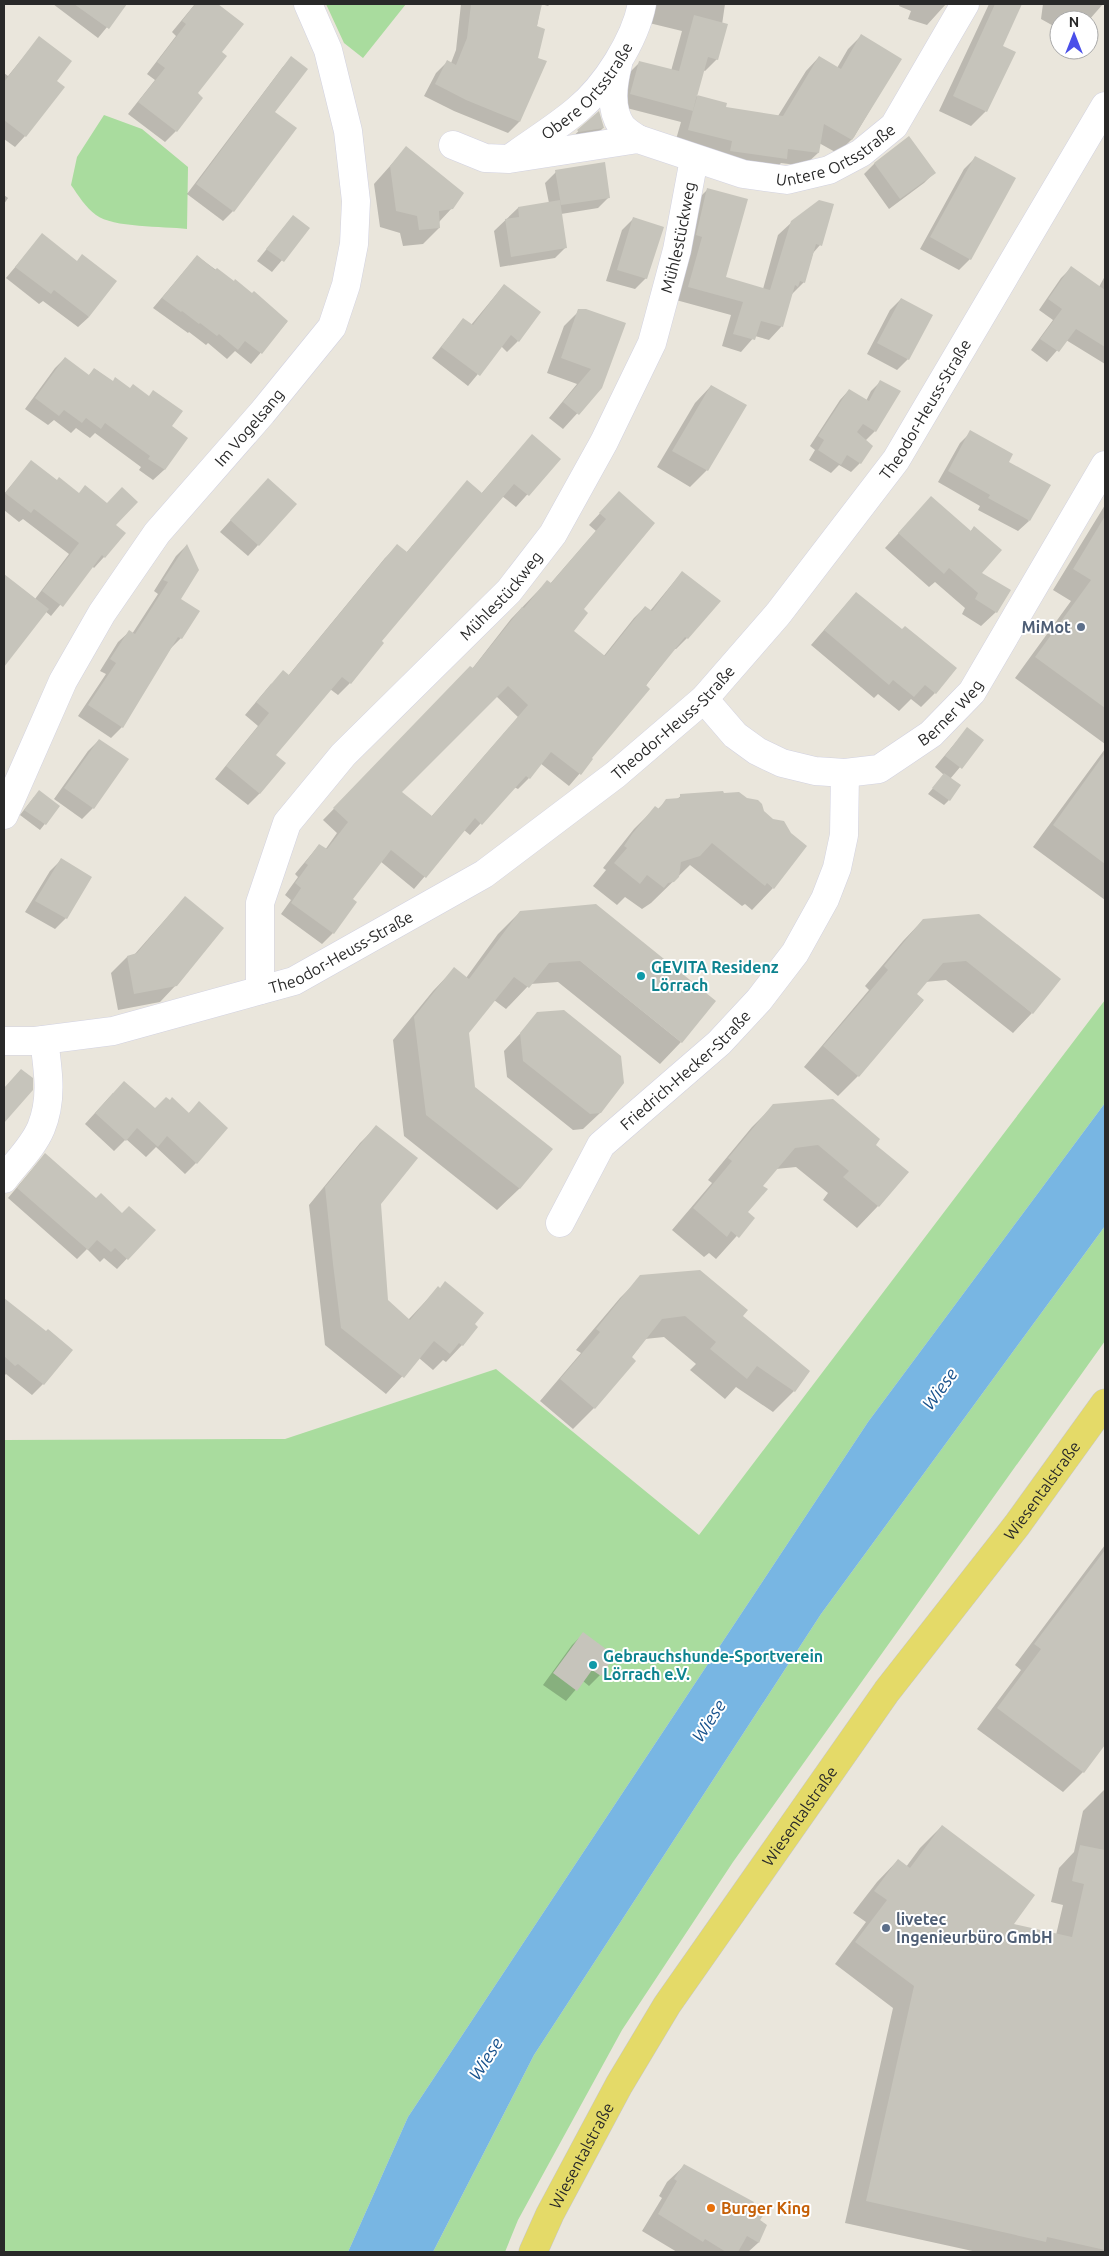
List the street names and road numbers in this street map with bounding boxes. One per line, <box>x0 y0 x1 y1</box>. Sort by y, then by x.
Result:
street label: Obere Ortsstraße <box>538 39 636 143</box>
street label: Untere Ortsstraße <box>775 120 899 189</box>
street label: Mühlestückweg <box>657 180 699 295</box>
street label: Theodor-Heuss-Straße <box>876 336 974 483</box>
street label: Im Vogelsang <box>211 385 287 470</box>
street label: Mühlestückweg <box>456 548 545 644</box>
street label: Theodor-Heuss-Straße <box>608 662 738 783</box>
street label: Berner Weg <box>914 677 986 749</box>
street label: Theodor-Heuss-Straße <box>267 907 416 997</box>
street label: Friedrich-Hecker-Straße <box>616 1006 754 1133</box>
street label: Wiesentalstraße <box>1000 1438 1084 1543</box>
street label: Wiesentalstraße <box>758 1763 841 1869</box>
street label: Wiesentalstraße <box>546 2099 617 2212</box>

